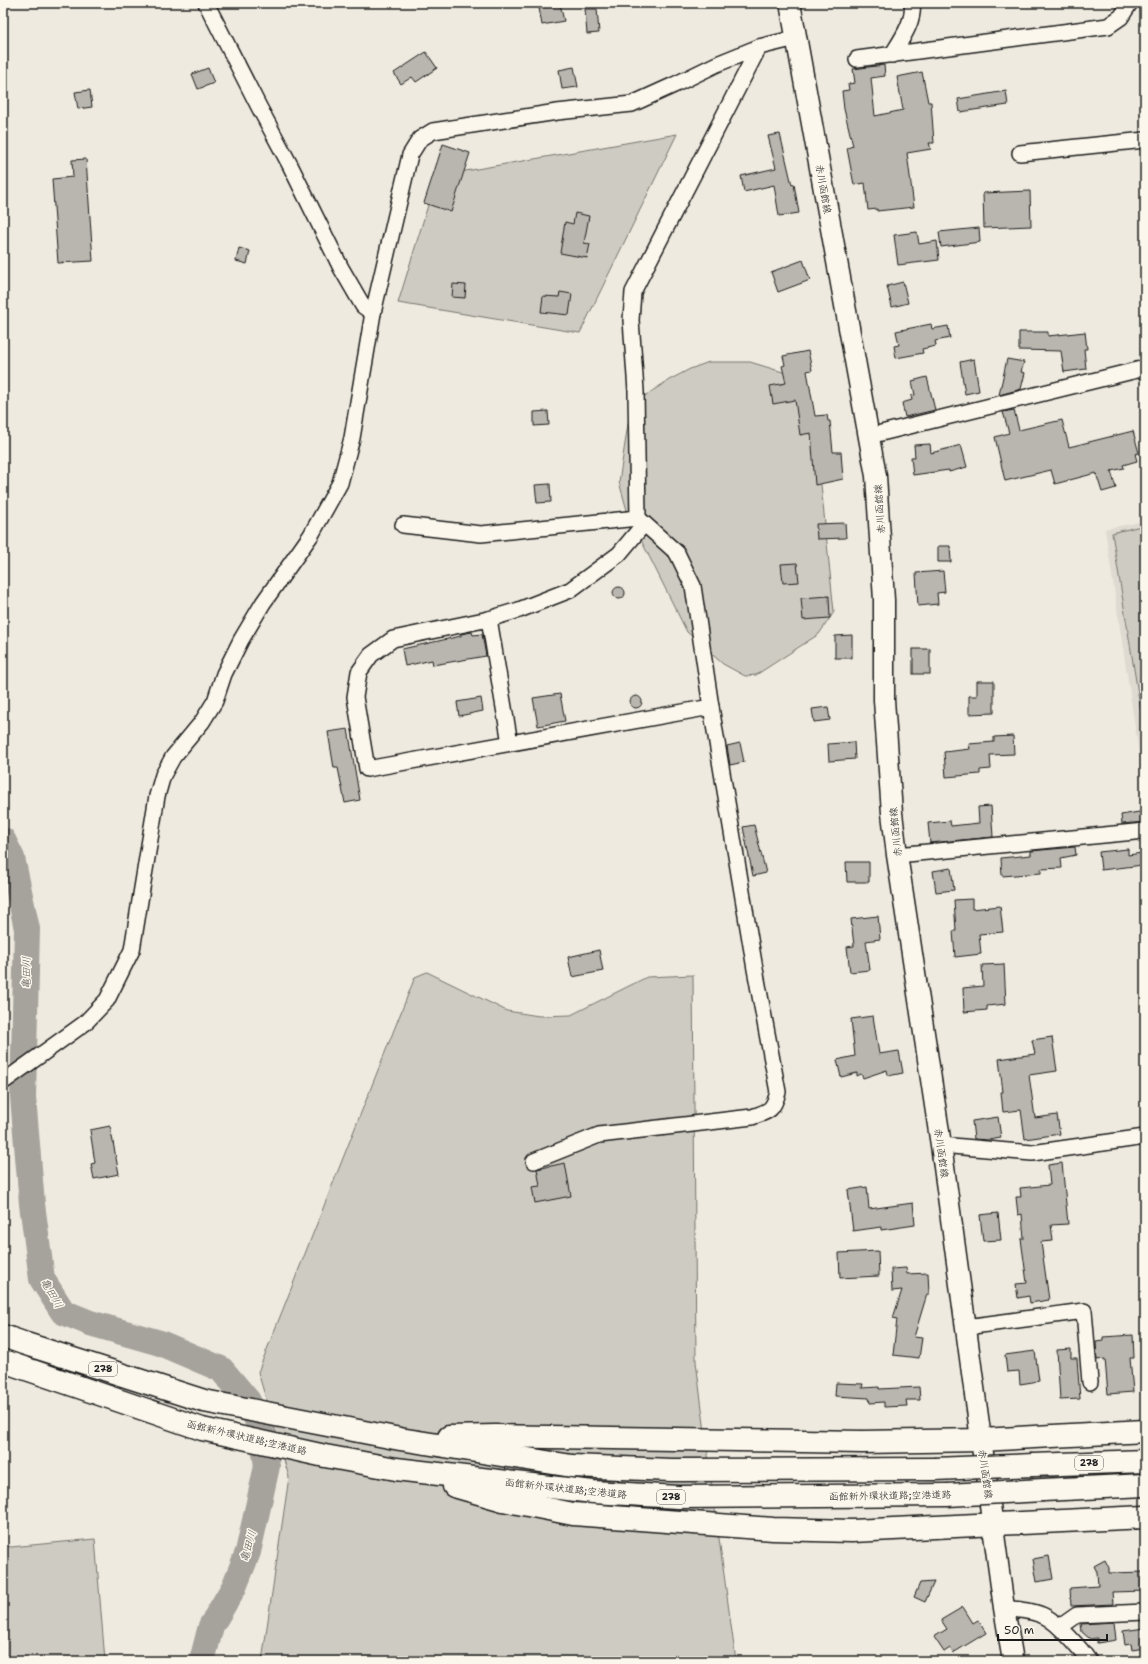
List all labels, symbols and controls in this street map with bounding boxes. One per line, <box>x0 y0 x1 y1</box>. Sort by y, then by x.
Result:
street label: 赤川函館線 <box>813 163 834 215</box>
street label: 赤川函館線 <box>871 484 888 534</box>
street label: 赤川函館線 <box>886 806 905 857</box>
water label: 亀田川 <box>19 956 34 990</box>
street label: 赤川函館線 <box>932 1127 951 1179</box>
water label: 亀田川 <box>37 1275 66 1311</box>
road number: 278 <box>89 1362 117 1376</box>
street label: 函館新外環状道路;空港道路 <box>186 1417 308 1458</box>
street label: 赤川函館線 <box>976 1448 995 1500</box>
road number: 278 <box>1075 1456 1103 1470</box>
street label: 函館新外環状道路;空港道路 <box>504 1476 628 1501</box>
street label: 函館新外環状道路;空港道路 <box>828 1488 952 1503</box>
road number: 278 <box>657 1490 685 1504</box>
water label: 亀田川 <box>237 1528 260 1564</box>
scale bar <box>998 1616 1107 1642</box>
text: 50 m <box>1004 1622 1034 1638</box>

